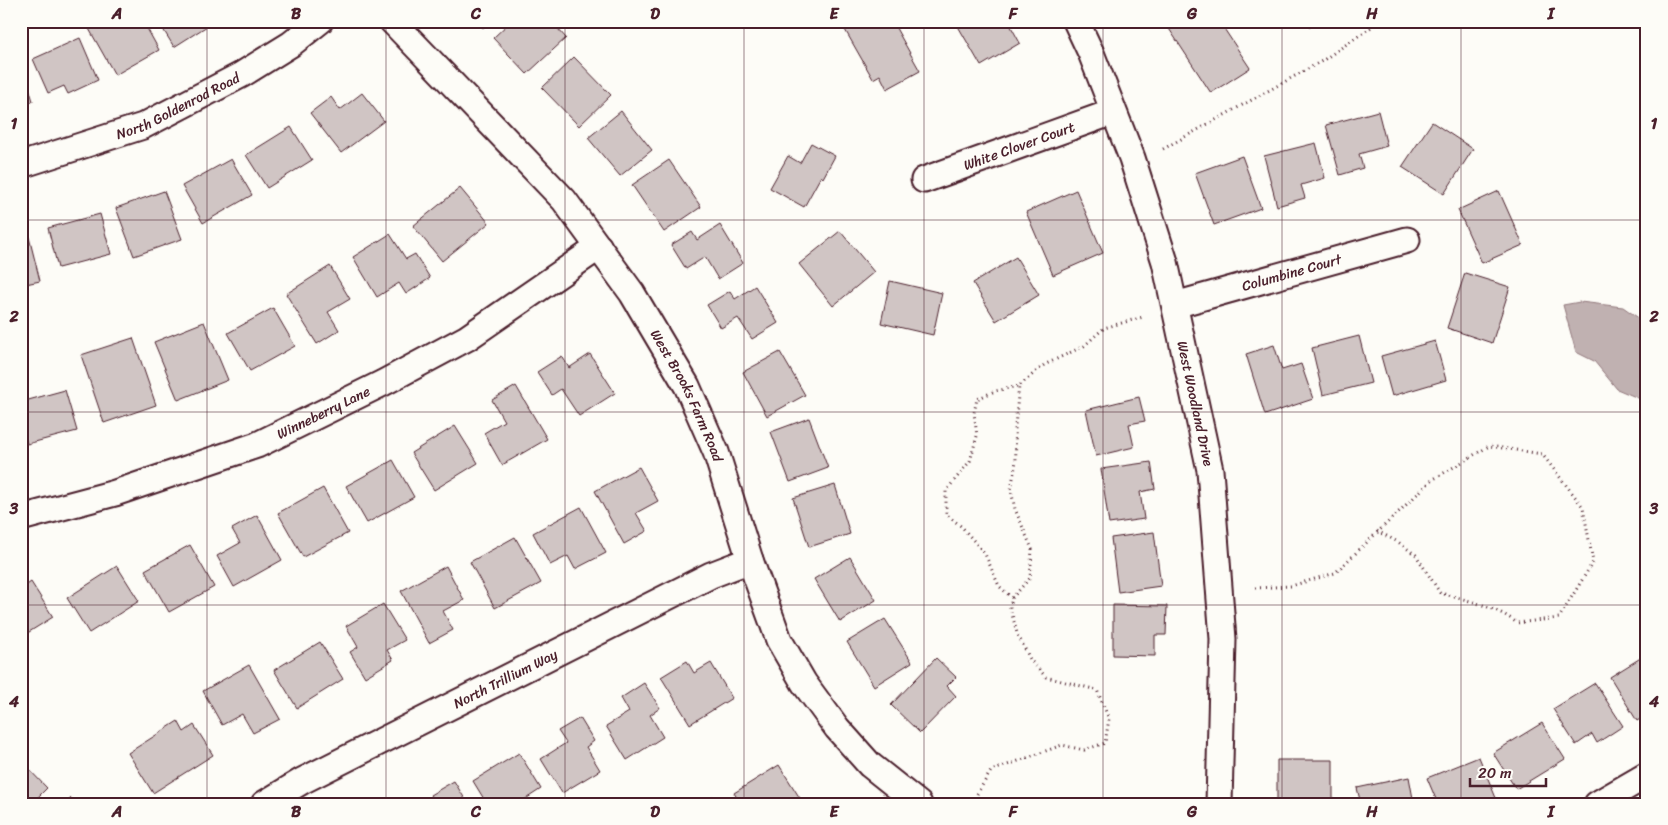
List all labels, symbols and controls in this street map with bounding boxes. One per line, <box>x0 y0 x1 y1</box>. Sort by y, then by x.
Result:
text: A <box>111 0 122 28</box>
text: B <box>291 0 302 28</box>
text: C <box>470 0 482 28</box>
text: D <box>650 0 660 28</box>
text: E <box>830 0 840 28</box>
text: F <box>1008 0 1019 28</box>
text: G <box>1186 0 1198 28</box>
text: H <box>1365 0 1378 28</box>
text: I <box>1547 0 1556 28</box>
street label: North Goldenrod Road <box>113 65 246 147</box>
text: 1 <box>11 109 18 138</box>
text: 1 <box>1651 109 1658 138</box>
street label: White Clover Court <box>960 115 1079 178</box>
street label: Columbine Court <box>1239 247 1346 299</box>
text: 2 <box>8 302 19 331</box>
text: 2 <box>1648 302 1659 331</box>
street label: West Brooks Farm Road <box>643 325 731 466</box>
street label: West Woodland Drive <box>1169 339 1221 469</box>
street label: Winneberry Lane <box>272 379 375 447</box>
text: 3 <box>9 494 19 523</box>
text: 3 <box>1649 494 1659 523</box>
street label: North Trillium Way <box>449 642 563 716</box>
text: 4 <box>8 687 19 716</box>
text: 4 <box>1648 687 1659 716</box>
scale bar <box>1470 755 1547 787</box>
text: 20 m <box>1478 760 1512 786</box>
text: A <box>111 797 122 825</box>
text: B <box>291 797 302 825</box>
text: C <box>470 797 482 825</box>
text: D <box>650 797 660 825</box>
text: E <box>830 797 840 825</box>
text: F <box>1008 797 1019 825</box>
text: G <box>1186 797 1198 825</box>
text: H <box>1365 797 1378 825</box>
text: I <box>1547 797 1556 825</box>

